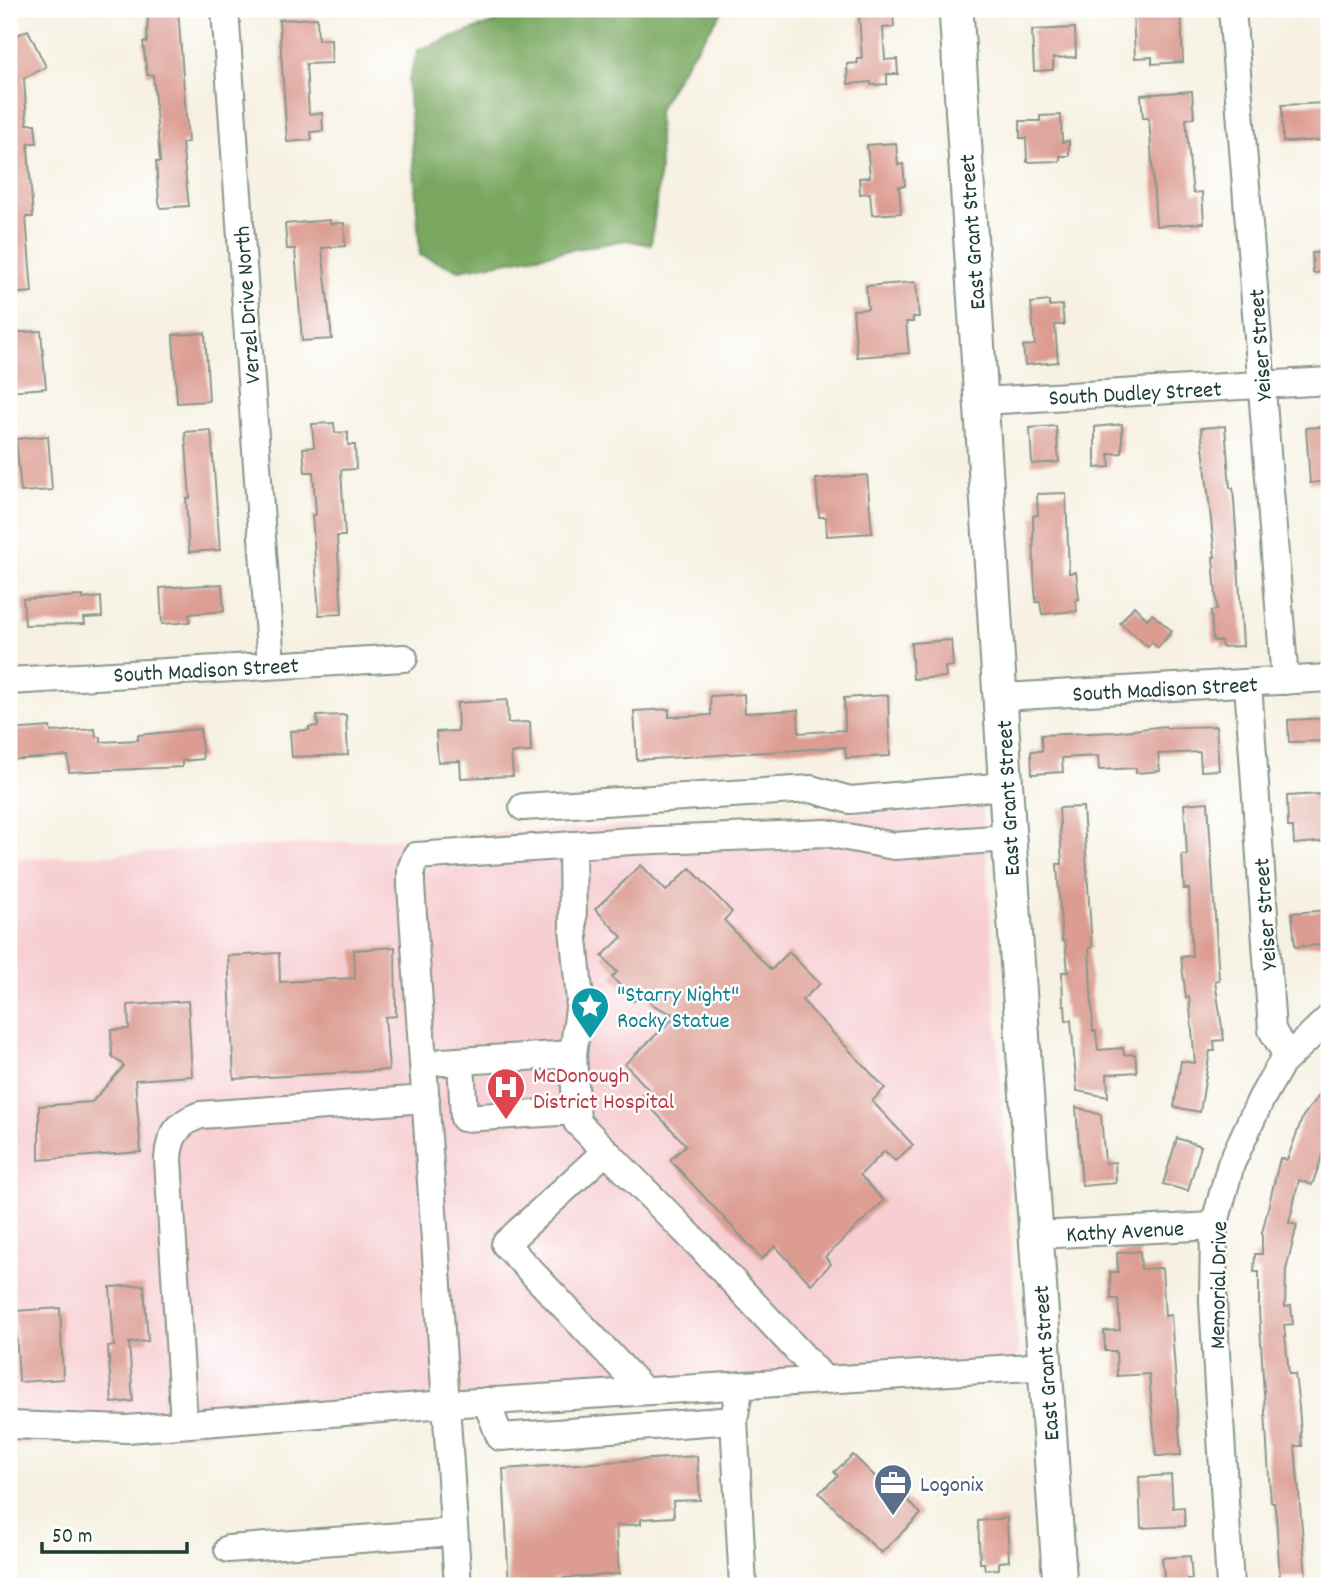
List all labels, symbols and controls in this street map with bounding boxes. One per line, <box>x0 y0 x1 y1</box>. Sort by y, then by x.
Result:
street label: East Grant Street <box>953 153 996 311</box>
street label: Verzel Drive North <box>228 225 271 385</box>
street label: Yeiser Street <box>1242 288 1283 402</box>
street label: South Dudley Street <box>1048 374 1223 417</box>
street label: South Madison Street <box>113 651 300 694</box>
street label: South Madison Street <box>1072 670 1259 713</box>
street label: East Grant Street <box>990 719 1031 877</box>
street label: Yeiser Street <box>1247 857 1288 971</box>
place label: "Starry Night" Rocky Statue <box>617 980 739 1039</box>
place icon: "Starry Night" Rocky Statue <box>569 985 611 1040</box>
place label: McDonough District Hospital <box>533 1061 675 1120</box>
hospital icon: McDonough District Hospital <box>485 1066 527 1121</box>
street label: Kathy Avenue <box>1065 1214 1185 1253</box>
street label: Memorial Drive <box>1203 1221 1238 1349</box>
street label: East Grant Street <box>1027 1284 1070 1442</box>
office icon: Logonix <box>872 1462 914 1517</box>
place label: Logonix <box>920 1470 984 1503</box>
scale bar <box>42 1511 187 1555</box>
text: 50 m <box>52 1523 92 1553</box>

